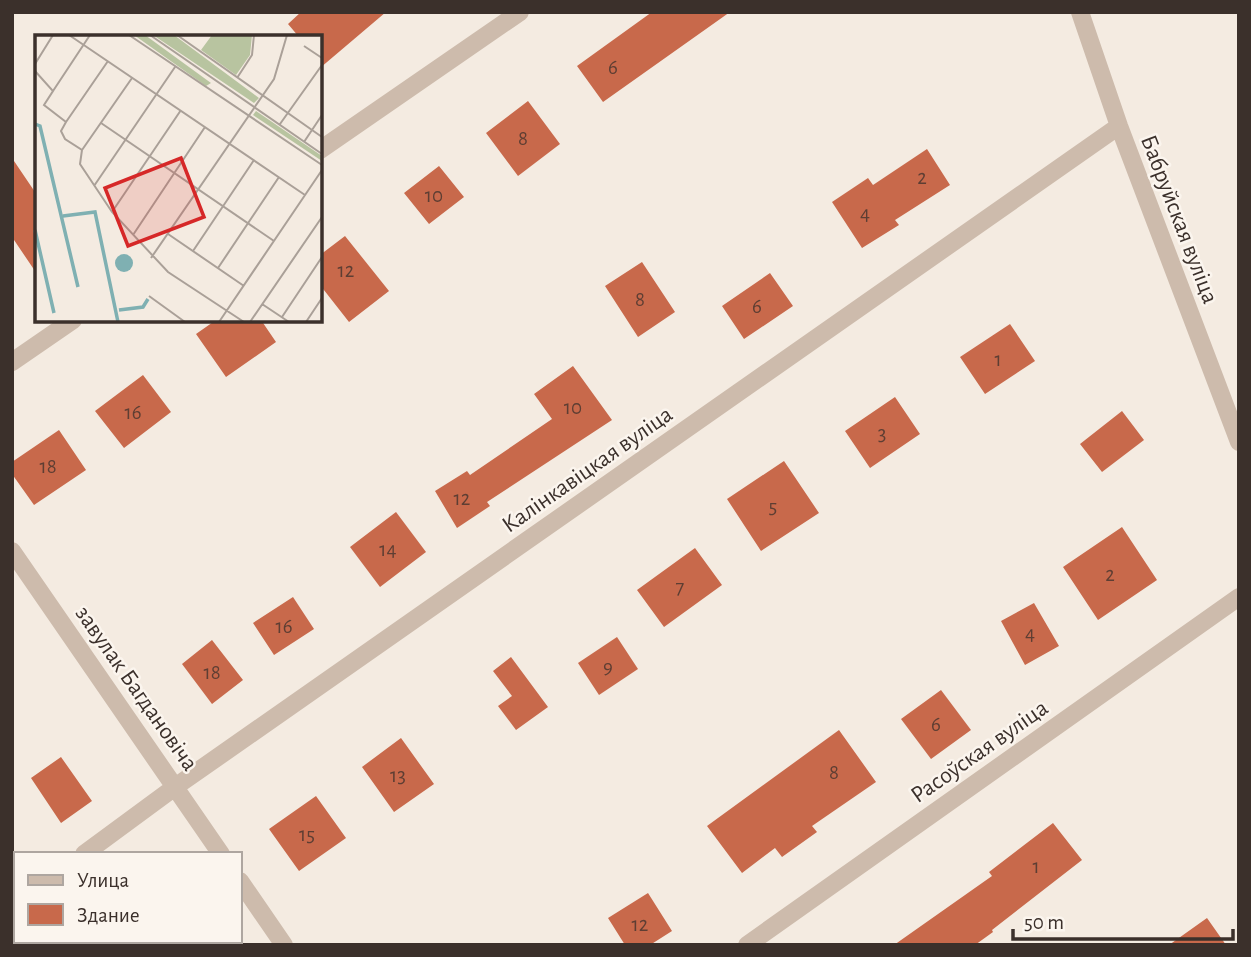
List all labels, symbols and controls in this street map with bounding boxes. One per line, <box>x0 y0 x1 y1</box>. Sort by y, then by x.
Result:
inset map <box>35 35 322 322</box>
house number: 6 <box>608 57 618 78</box>
house number: 8 <box>518 128 528 149</box>
street label: Бабруйская вуліца <box>1136 132 1222 307</box>
house number: 2 <box>917 167 927 188</box>
house number: 10 <box>425 185 443 206</box>
house number: 4 <box>860 203 870 224</box>
house number: 12 <box>338 260 354 281</box>
house number: 8 <box>635 289 645 310</box>
house number: 6 <box>752 296 762 317</box>
house number: 1 <box>994 349 1002 370</box>
house number: 10 <box>564 397 582 418</box>
house number: 16 <box>124 402 142 423</box>
street label: Калінкавіцкая вуліца <box>498 402 677 538</box>
house number: 3 <box>878 423 886 444</box>
house number: 18 <box>39 456 57 477</box>
house number: 12 <box>454 488 470 509</box>
house number: 5 <box>769 496 777 517</box>
house number: 14 <box>379 539 397 560</box>
house number: 2 <box>1105 564 1115 585</box>
house number: 7 <box>676 577 685 598</box>
street label: завулак Багдановіча <box>70 602 202 775</box>
house number: 16 <box>275 616 293 637</box>
house number: 4 <box>1025 623 1035 644</box>
house number: 9 <box>603 656 613 677</box>
house number: 18 <box>203 662 221 683</box>
street label: Расоўская вуліца <box>907 696 1053 808</box>
house number: 6 <box>931 714 941 735</box>
house number: 8 <box>829 762 839 783</box>
house number: 13 <box>390 765 406 786</box>
house number: 15 <box>299 824 315 845</box>
legend <box>14 852 242 943</box>
house number: 1 <box>1032 856 1040 877</box>
text: Улица <box>77 870 130 891</box>
scale bar <box>1013 898 1234 942</box>
text: Здание <box>77 905 140 926</box>
text: 50 m <box>1024 912 1064 933</box>
house number: 12 <box>632 914 648 935</box>

